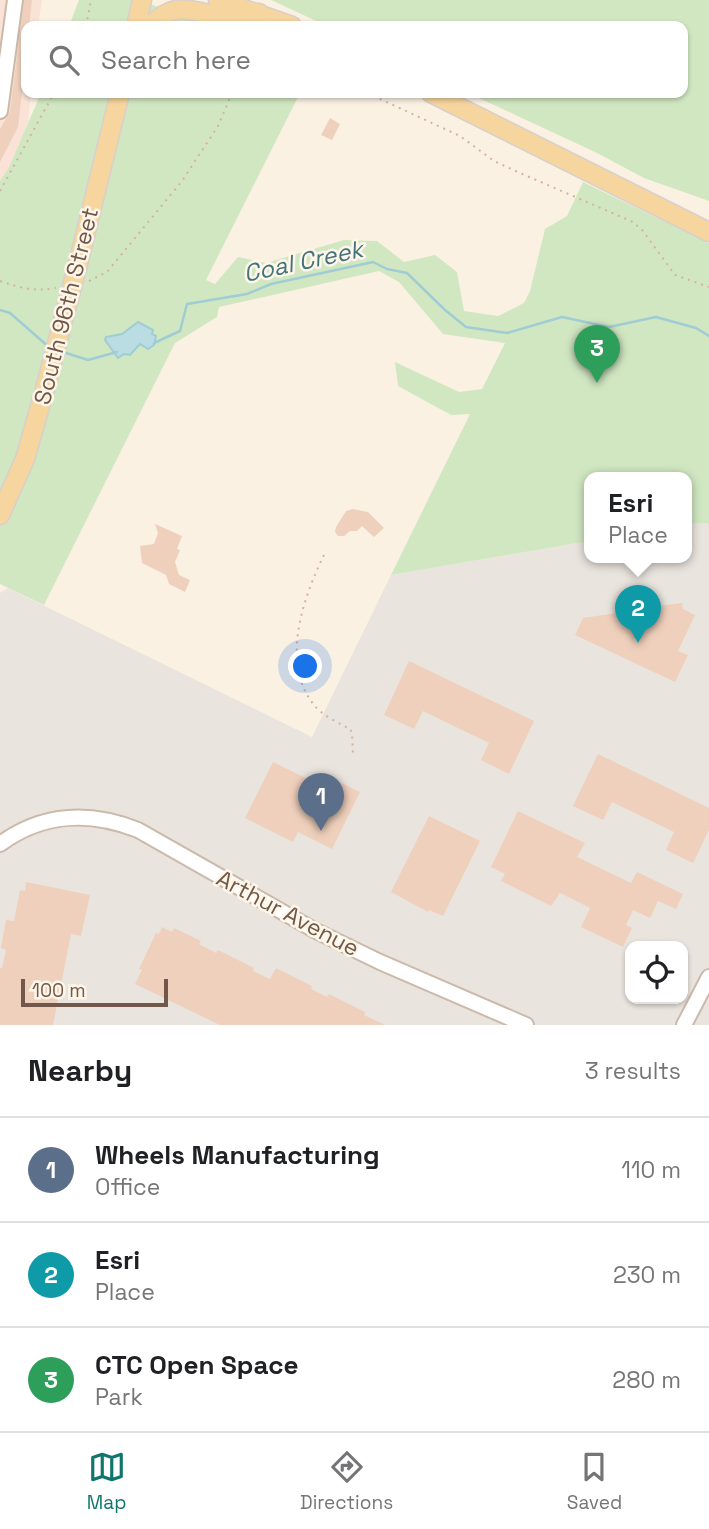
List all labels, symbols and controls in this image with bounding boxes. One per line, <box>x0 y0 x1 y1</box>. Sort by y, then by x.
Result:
search box <box>21 21 688 98</box>
icon: search <box>45 41 83 79</box>
text: Search here <box>101 43 251 77</box>
street label: South 96th Street <box>27 204 105 408</box>
water label: Coal Creek <box>240 233 369 289</box>
pin: 3 <box>574 325 620 383</box>
popup <box>584 472 692 563</box>
text: Esri <box>608 486 653 520</box>
text: Place <box>608 520 668 550</box>
pin: 2 <box>615 585 661 643</box>
your location <box>288 649 322 683</box>
pin: 1 <box>298 773 344 831</box>
street label: Arthur Avenue <box>212 863 364 963</box>
map controls <box>625 941 688 1004</box>
button: locate <box>625 941 688 1004</box>
scale bar <box>21 976 168 1008</box>
text: 100 m <box>32 978 86 1003</box>
text: Nearby <box>28 1051 132 1090</box>
text: 3 results <box>585 1056 681 1086</box>
text: Wheels Manufacturing <box>95 1138 380 1172</box>
text: 1 <box>46 1155 56 1185</box>
text: 110 m <box>621 1155 681 1185</box>
text: Office <box>95 1172 160 1202</box>
text: Esri <box>95 1243 140 1277</box>
text: 2 <box>44 1260 58 1290</box>
text: 230 m <box>613 1260 681 1290</box>
text: Place <box>95 1277 155 1307</box>
text: CTC Open Space <box>95 1348 298 1382</box>
text: 3 <box>44 1365 58 1395</box>
text: 280 m <box>612 1365 681 1395</box>
text: Park <box>95 1382 143 1412</box>
tab: Map <box>87 1448 126 1515</box>
tab: Directions <box>300 1448 393 1515</box>
tab: Saved <box>567 1448 622 1515</box>

